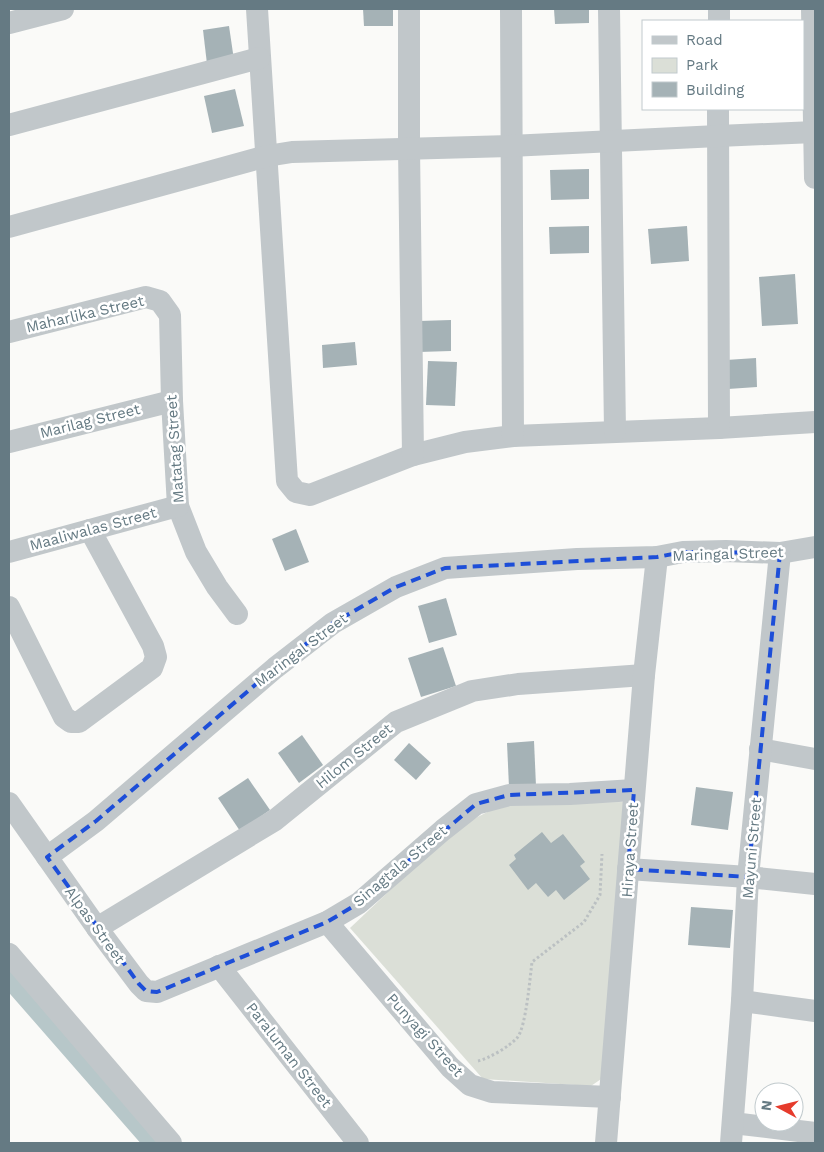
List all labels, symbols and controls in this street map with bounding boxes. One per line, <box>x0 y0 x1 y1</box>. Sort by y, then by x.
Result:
legend <box>642 20 804 110</box>
text: Road <box>686 31 723 49</box>
text: Park <box>686 56 719 74</box>
text: Building <box>686 81 744 99</box>
street label: Maharlika Street <box>24 292 146 336</box>
street label: Matatag Street <box>162 394 188 504</box>
street label: Marilag Street <box>38 400 143 442</box>
street label: Maaliwalas Street <box>28 503 159 555</box>
street label: Maringal Street <box>672 543 785 565</box>
street label: Maringal Street <box>251 609 351 691</box>
street label: Hilom Street <box>312 719 396 792</box>
street label: Mayuni Street <box>739 796 765 899</box>
street label: Hiraya Street <box>618 801 642 898</box>
street label: Sinagtala Street <box>349 821 451 911</box>
street label: Alpas Street <box>61 883 129 967</box>
street label: Punyagi Street <box>383 990 468 1081</box>
street label: Paraluman Street <box>242 999 336 1112</box>
north arrow <box>754 1082 804 1132</box>
text: N <box>758 1099 775 1112</box>

